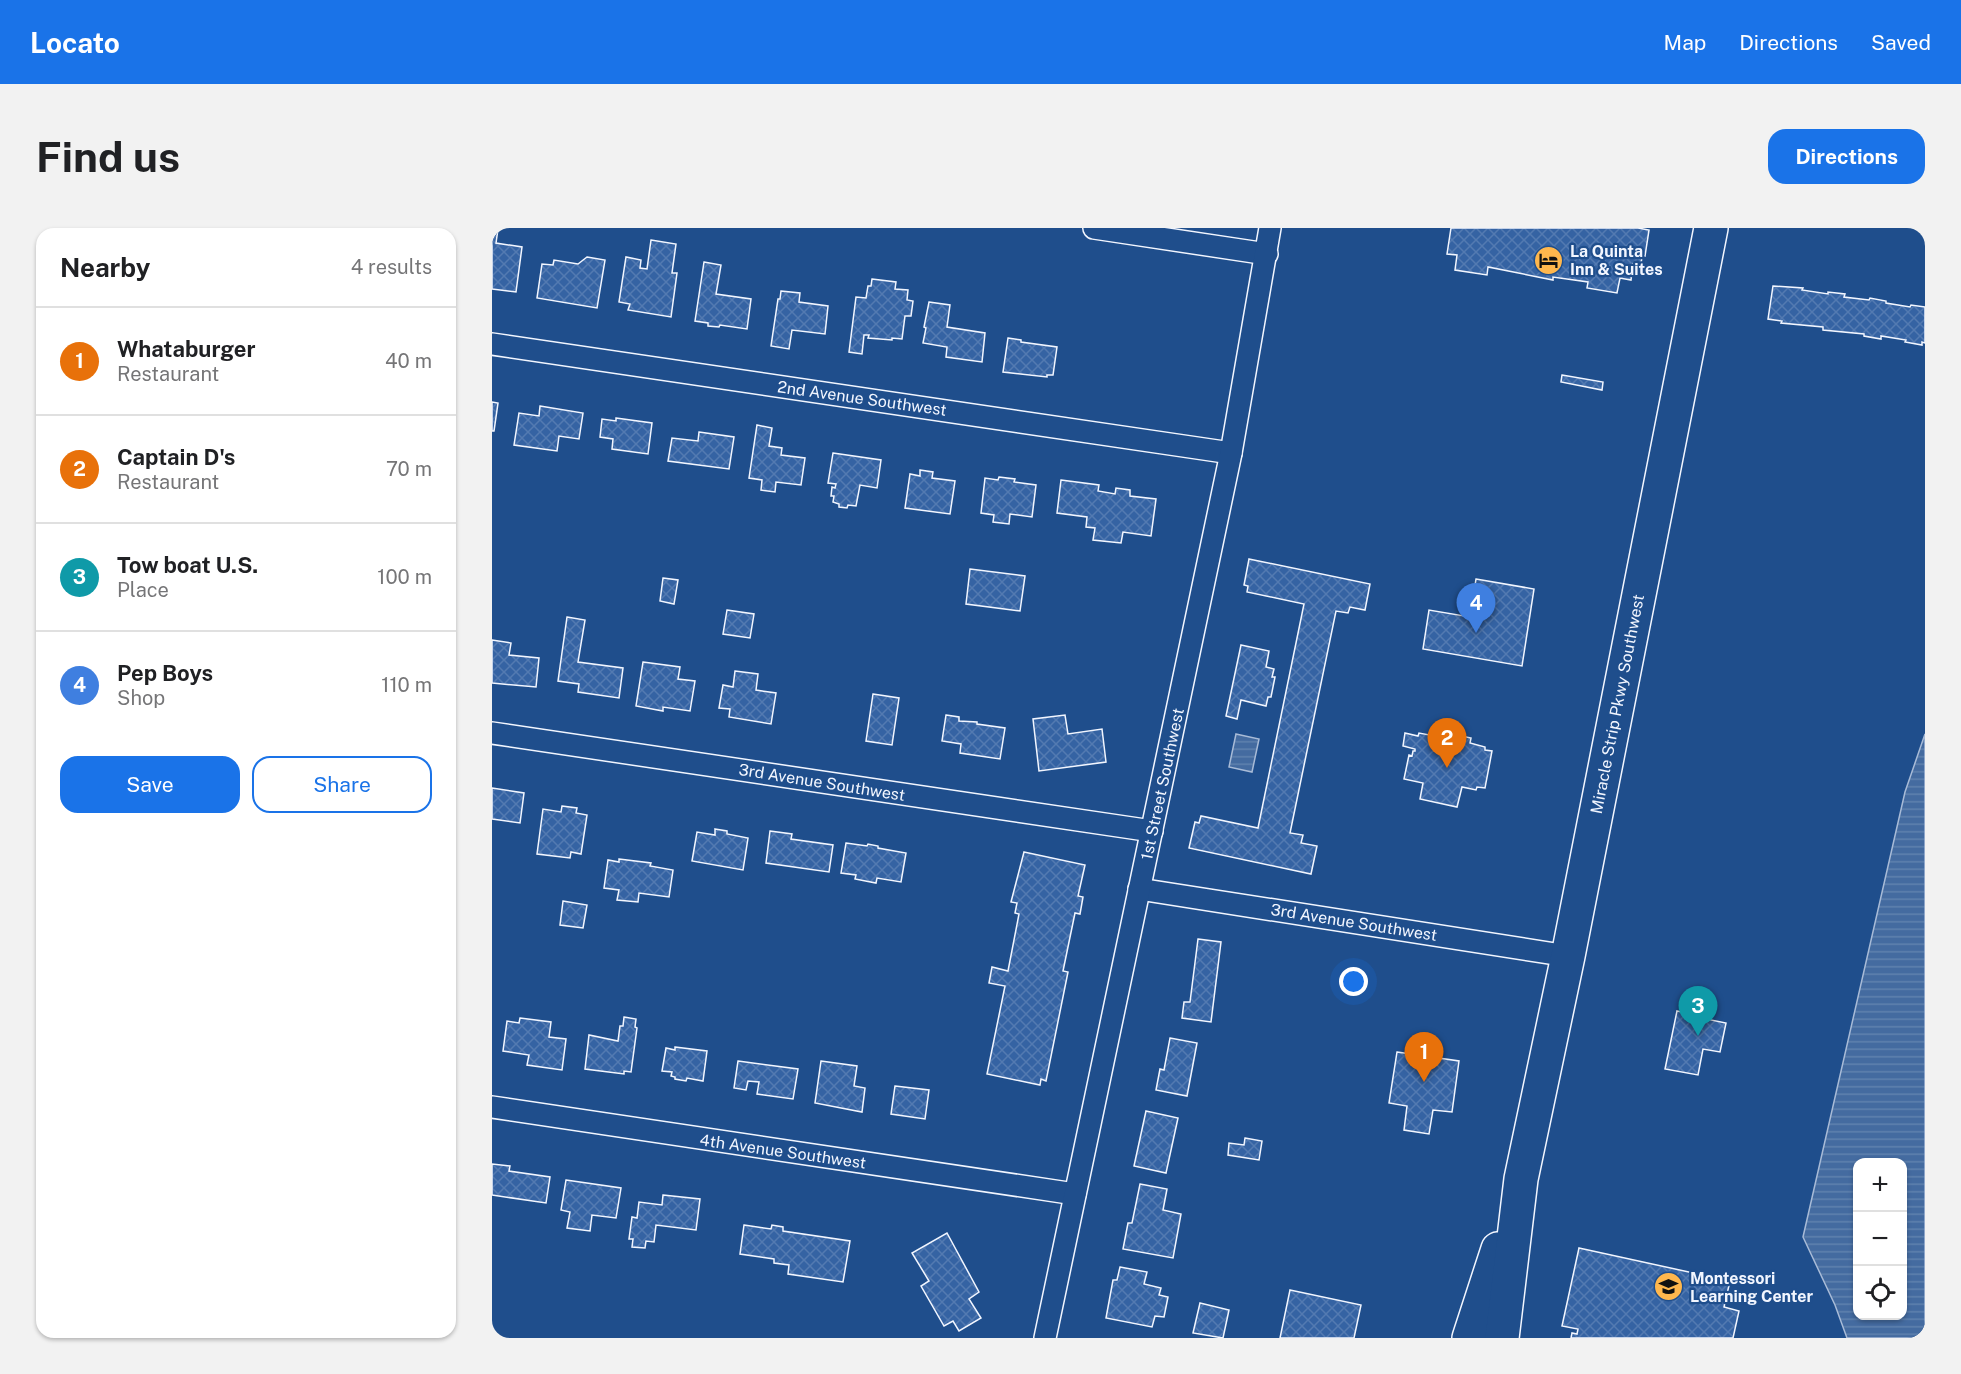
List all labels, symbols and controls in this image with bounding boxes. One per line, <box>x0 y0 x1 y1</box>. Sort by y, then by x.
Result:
text: Locato <box>30 26 120 59</box>
text: Map <box>1664 30 1706 55</box>
text: Directions <box>1739 30 1838 55</box>
text: Saved <box>1871 30 1931 55</box>
button: Directions <box>1768 129 1925 184</box>
text: Find us <box>36 132 180 181</box>
place label: La Quinta Inn & Suites <box>1570 242 1663 279</box>
hotel icon: La Quinta Inn & Suites <box>1533 244 1565 276</box>
text: Nearby <box>60 252 150 283</box>
text: 4 results <box>351 255 432 279</box>
text: Whataburger <box>117 336 256 362</box>
text: 1 <box>75 349 84 373</box>
text: 40 m <box>385 349 432 373</box>
text: Restaurant <box>117 362 219 386</box>
street label: 2nd Avenue Southwest <box>776 377 948 420</box>
text: Captain D's <box>117 444 235 470</box>
text: 2 <box>73 457 86 481</box>
text: 70 m <box>386 457 432 481</box>
text: Restaurant <box>117 470 219 494</box>
text: Tow boat U.S. <box>117 552 258 578</box>
text: 3 <box>73 565 86 589</box>
text: 100 m <box>377 565 432 589</box>
text: Place <box>117 578 169 602</box>
pin: 4 <box>1456 584 1496 633</box>
street label: Miracle Strip Pkwy Southwest <box>1587 593 1648 815</box>
text: Pep Boys <box>117 660 213 686</box>
text: 4 <box>73 673 86 697</box>
text: 110 m <box>381 673 432 697</box>
text: Shop <box>117 686 165 710</box>
street label: 1st Street Southwest <box>1137 706 1188 862</box>
pin: 2 <box>1428 718 1466 768</box>
button: Save <box>60 756 240 813</box>
button: Share <box>252 756 432 813</box>
street label: 3rd Avenue Southwest <box>737 760 906 805</box>
street label: 3rd Avenue Southwest <box>1269 900 1438 945</box>
your location <box>1339 967 1368 996</box>
pin: 3 <box>1678 986 1718 1036</box>
pin: 1 <box>1404 1032 1444 1082</box>
street label: 4th Avenue Southwest <box>699 1130 867 1173</box>
map controls <box>1853 1158 1907 1320</box>
button: + <box>1853 1158 1907 1212</box>
button: − <box>1853 1212 1907 1266</box>
button: locate <box>1853 1266 1907 1320</box>
place label: Montessori Learning Center <box>1690 1269 1813 1306</box>
school or university icon: Montessori Learning Center <box>1653 1271 1685 1303</box>

